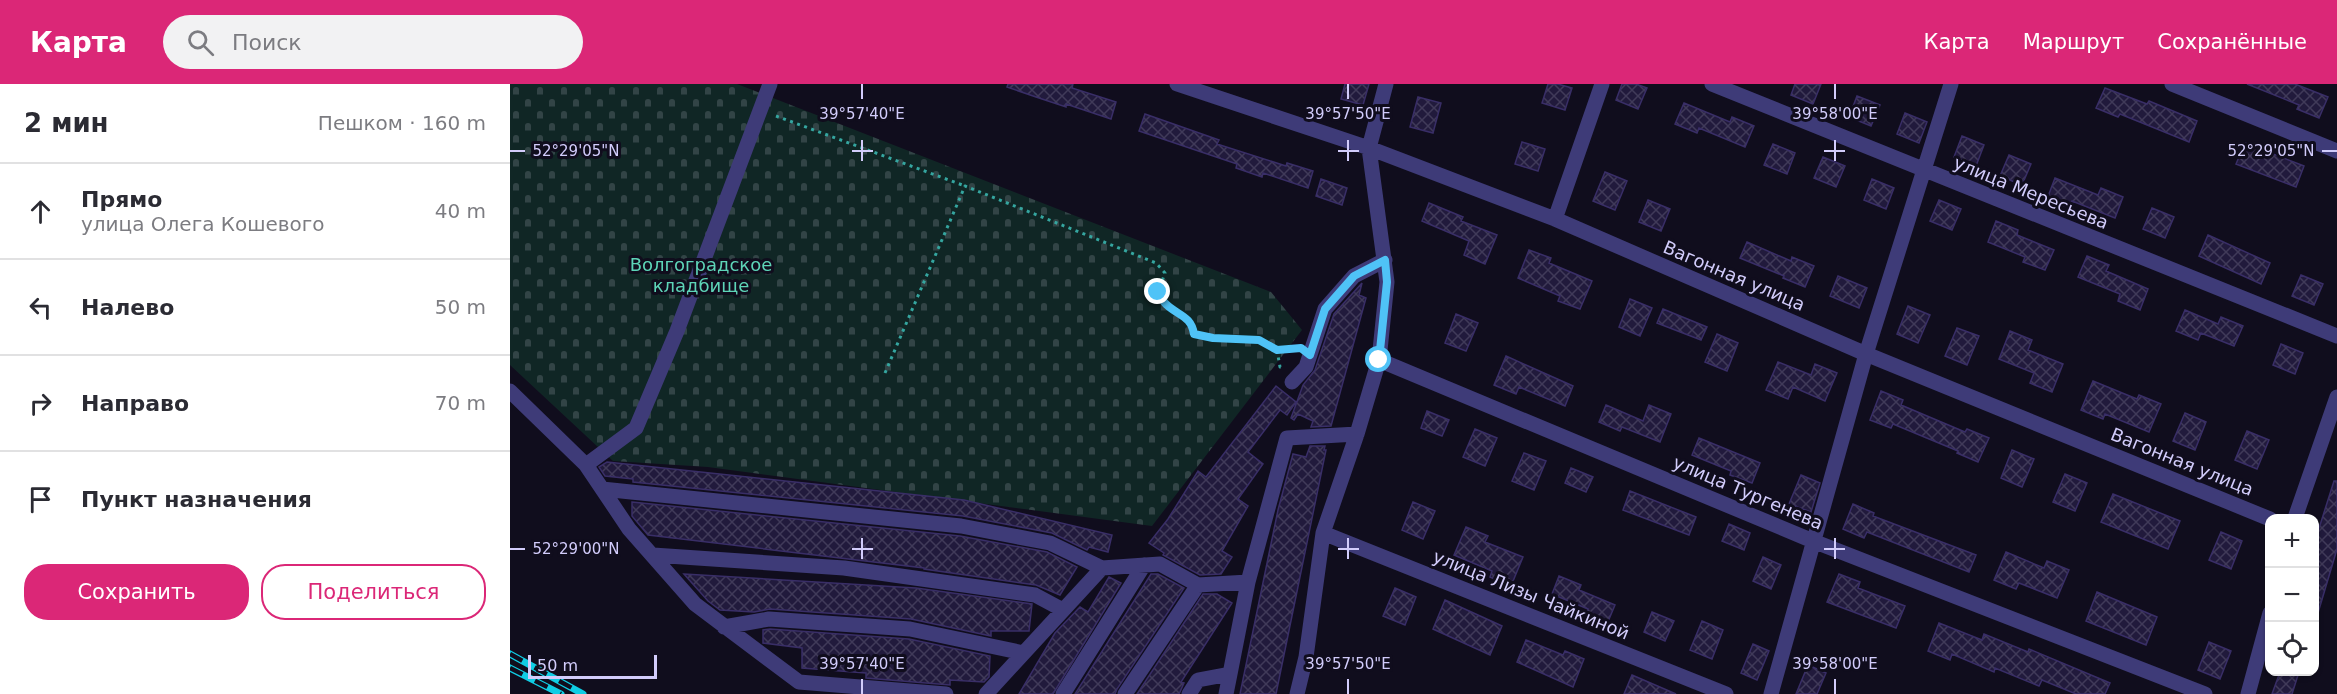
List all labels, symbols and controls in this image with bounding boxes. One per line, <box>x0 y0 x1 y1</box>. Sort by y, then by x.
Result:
search box <box>163 15 583 69</box>
text: Карта <box>30 26 127 59</box>
icon: search <box>184 26 217 59</box>
text: Поиск <box>232 30 302 55</box>
text: Карта <box>1924 30 1990 54</box>
text: Маршрут <box>2023 30 2124 54</box>
text: Сохранённые <box>2157 30 2307 54</box>
text: 39°57'40"E <box>819 105 905 123</box>
text: 39°57'50"E <box>1305 105 1391 123</box>
text: 39°58'00"E <box>1792 105 1878 123</box>
text: 2 мин <box>24 108 109 138</box>
text: Пешком · 160 m <box>318 111 486 135</box>
text: 52°29'05"N <box>532 142 620 160</box>
text: 52°29'05"N <box>2227 142 2315 160</box>
street label: улица Мересьева <box>1951 152 2112 233</box>
text: Прямо <box>81 187 162 212</box>
icon: ahead <box>24 195 57 228</box>
text: 40 m <box>435 199 486 223</box>
text: улица Олега Кошевого <box>81 212 325 236</box>
street label: Вагонная улица <box>1660 236 1808 315</box>
park label: Волгоградское кладбище <box>630 254 772 296</box>
route end <box>1144 278 1170 304</box>
icon: left <box>24 291 57 324</box>
text: Налево <box>81 295 174 320</box>
text: 50 m <box>435 295 486 319</box>
route start <box>1365 346 1391 372</box>
icon: right <box>24 387 57 420</box>
text: Направо <box>81 391 189 416</box>
text: 70 m <box>435 391 486 415</box>
street label: Вагонная улица <box>2108 423 2257 500</box>
street label: улица Тургенева <box>1670 451 1826 534</box>
icon: arrive <box>24 483 57 516</box>
text: Пункт назначения <box>81 487 312 512</box>
map controls <box>2265 514 2319 676</box>
button: + <box>2265 514 2319 568</box>
text: 52°29'00"N <box>532 540 620 558</box>
street label: улица Лизы Чайкиной <box>1430 546 1632 644</box>
button: Сохранить <box>24 564 249 620</box>
button: Поделиться <box>261 564 486 620</box>
button: − <box>2265 568 2319 622</box>
button: locate <box>2265 622 2319 676</box>
scale bar <box>528 652 657 680</box>
text: 39°57'40"E <box>819 655 905 673</box>
text: 39°57'50"E <box>1305 655 1391 673</box>
text: 39°58'00"E <box>1792 655 1878 673</box>
text: 50 m <box>537 656 578 675</box>

